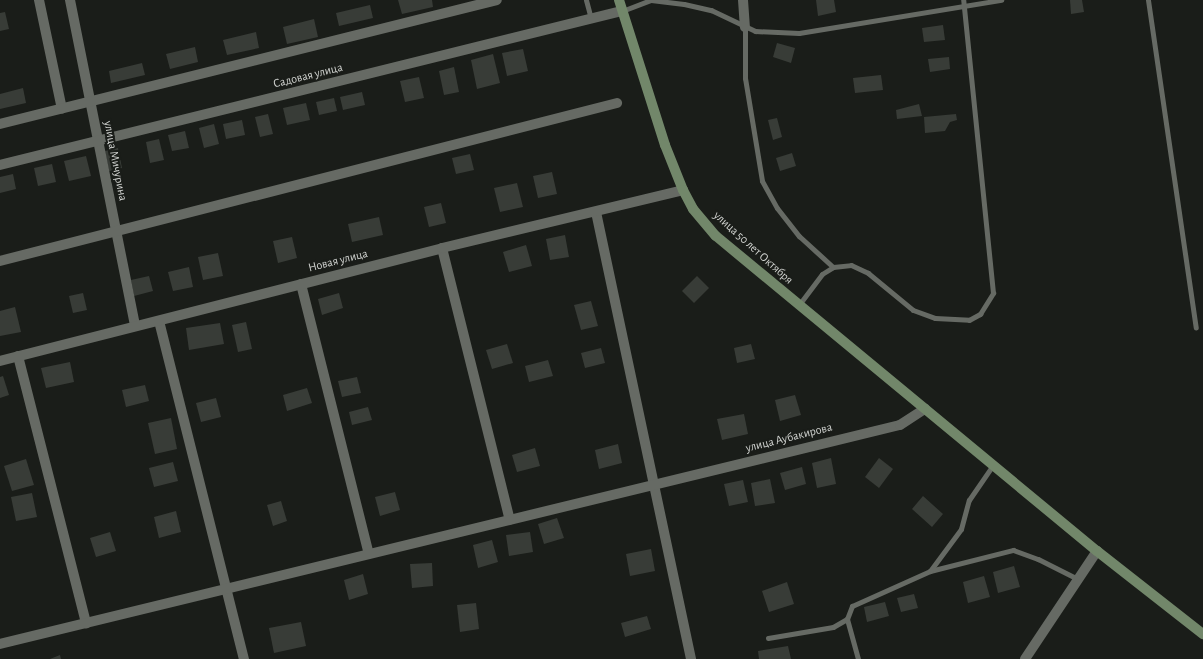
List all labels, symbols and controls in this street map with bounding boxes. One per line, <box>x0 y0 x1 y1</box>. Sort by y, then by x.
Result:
street label: Садовая улица <box>272 60 344 92</box>
street label: улица Мичурина <box>100 120 130 202</box>
street label: улица 50 лет Октября <box>710 209 796 287</box>
street label: Новая улица <box>307 247 369 275</box>
street label: улица Аубакирова <box>744 420 834 456</box>

